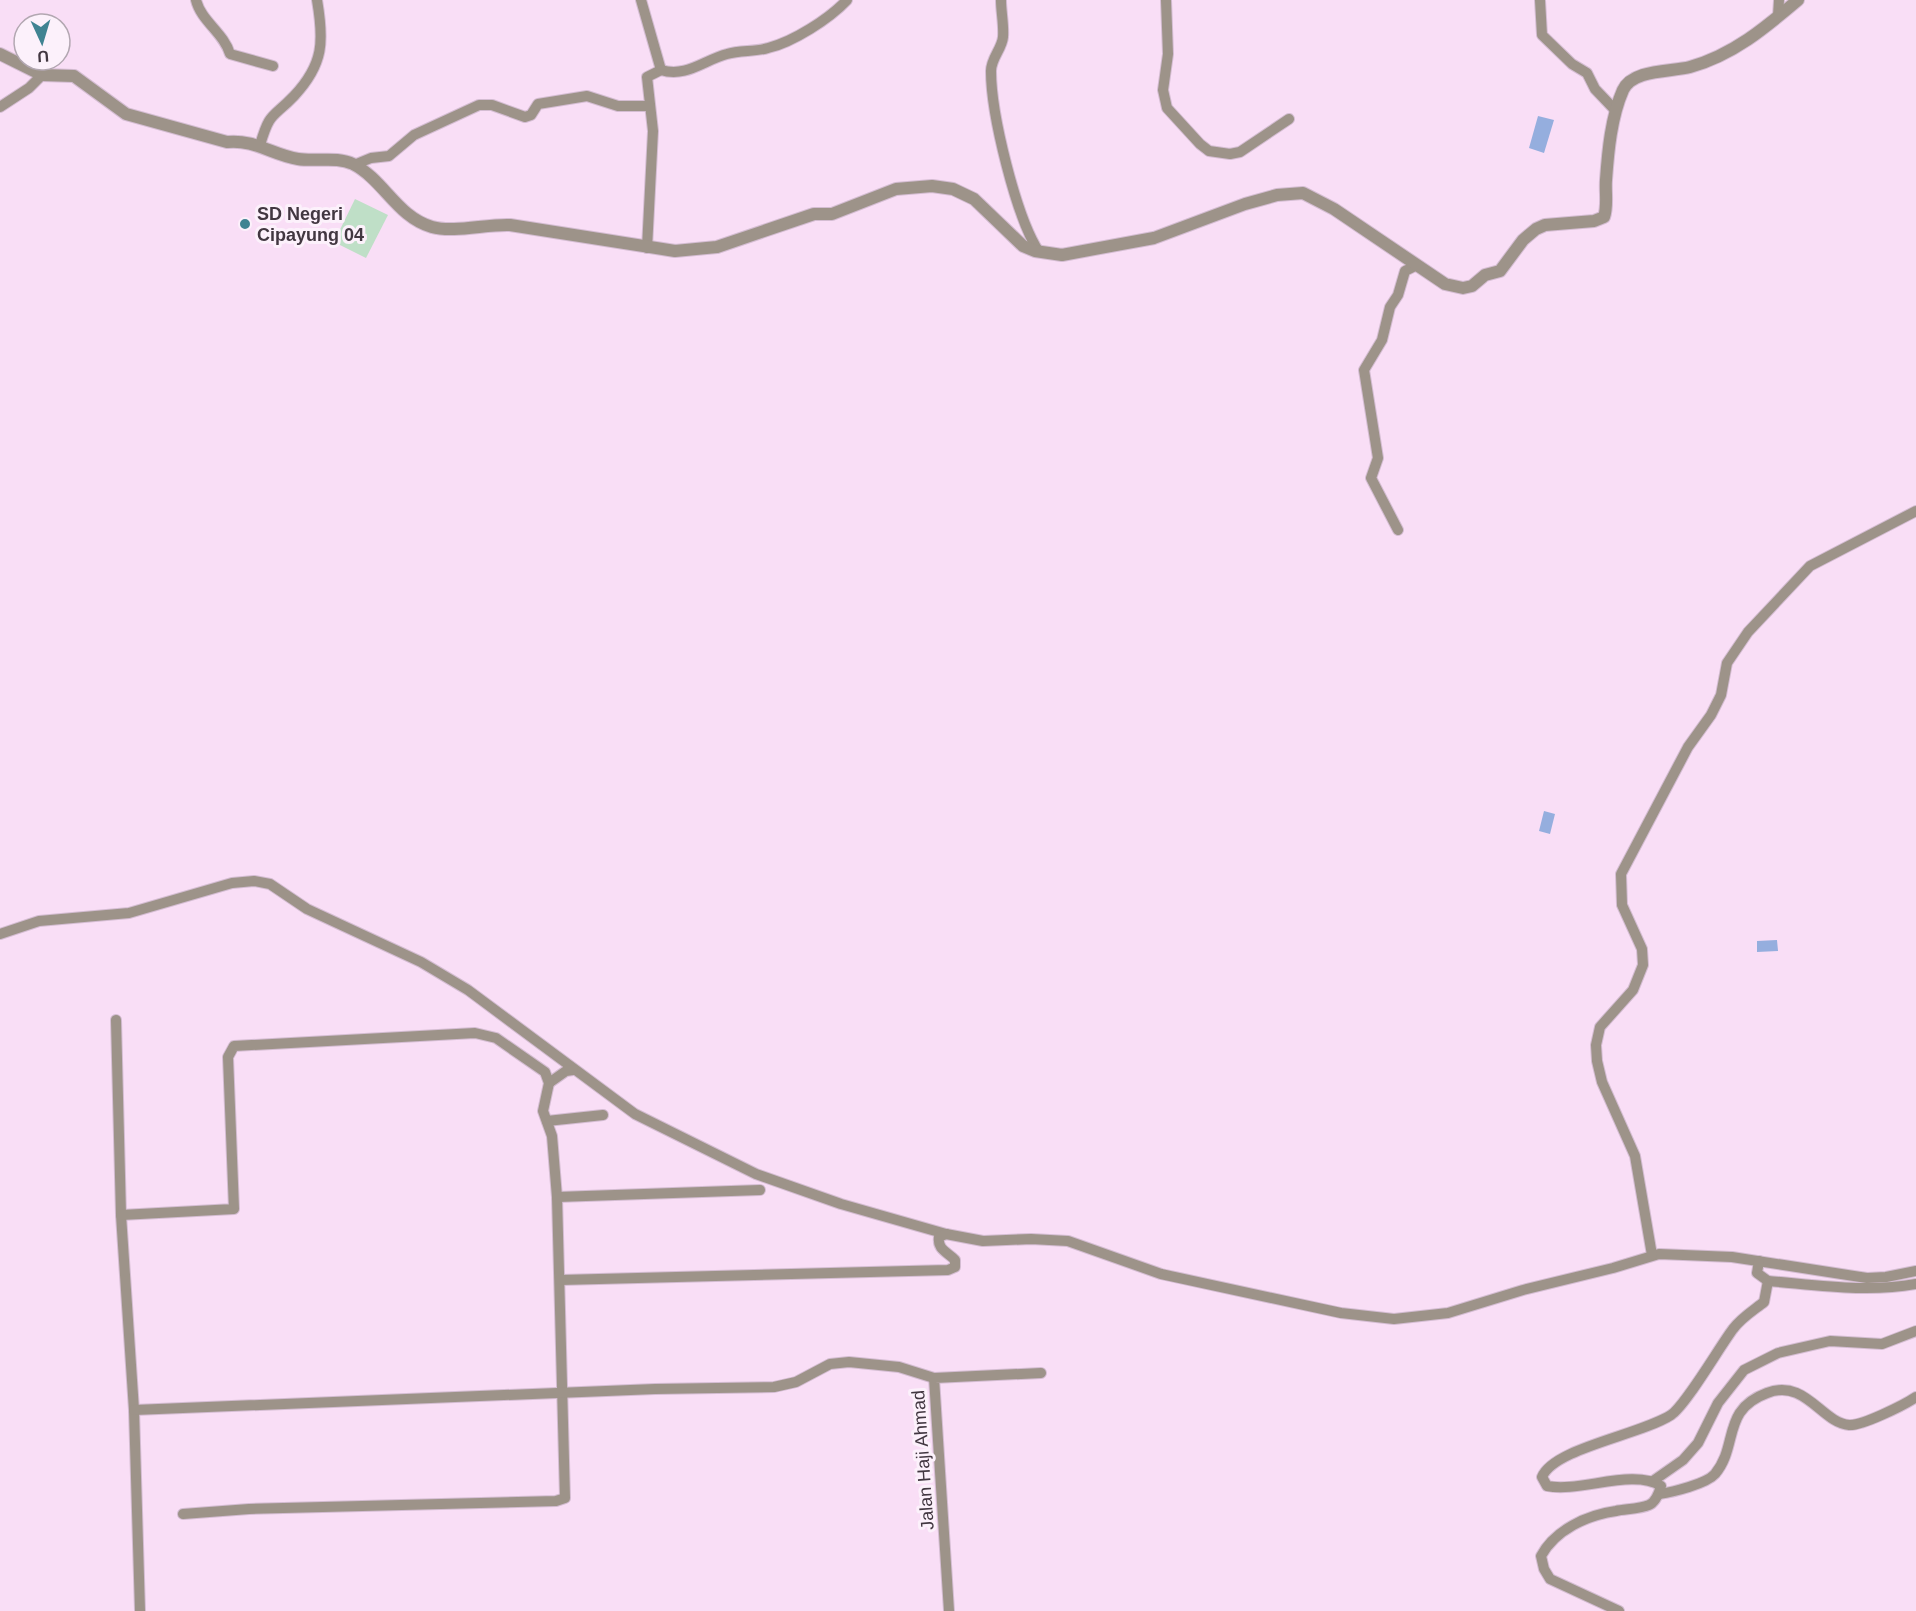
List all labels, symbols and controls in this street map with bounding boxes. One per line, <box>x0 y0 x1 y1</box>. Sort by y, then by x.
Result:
north arrow <box>12 12 72 72</box>
text: U <box>37 48 49 65</box>
place label: SD Negeri Cipayung 04 <box>257 204 364 245</box>
marker: SD Negeri Cipayung 04 <box>238 217 252 231</box>
street label: Jalan Haji Ahmad <box>908 1389 938 1531</box>

